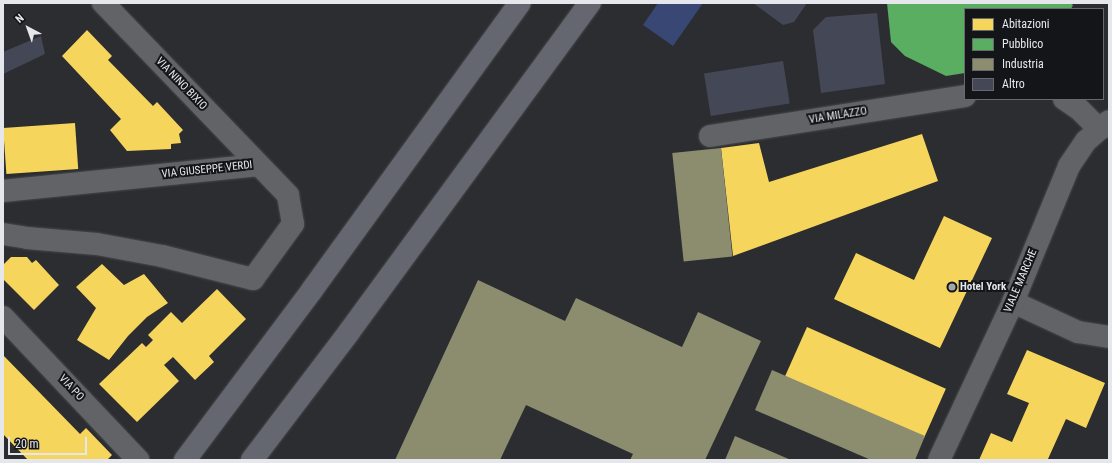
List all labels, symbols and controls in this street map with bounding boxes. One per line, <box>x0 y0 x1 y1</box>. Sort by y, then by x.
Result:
north arrow <box>8 8 48 48</box>
legend <box>964 8 1104 100</box>
text: N <box>13 11 27 26</box>
text: Abitazioni <box>1002 17 1050 31</box>
text: Pubblico <box>1002 37 1043 51</box>
street label: VIA NINO BIXIO <box>153 55 209 113</box>
text: Industria <box>1002 57 1044 71</box>
text: Altro <box>1002 77 1025 91</box>
street label: VIA MILAZZO <box>808 105 868 127</box>
street label: VIA GIUSEPPE VERDI <box>161 159 253 181</box>
street label: VIALE MARCHE <box>1002 247 1040 315</box>
place label: Hotel York <box>960 280 1006 294</box>
marker: Hotel York <box>947 282 957 292</box>
street label: VIA PO <box>56 372 86 404</box>
scale bar <box>10 429 89 455</box>
text: 20 m <box>15 437 39 451</box>

